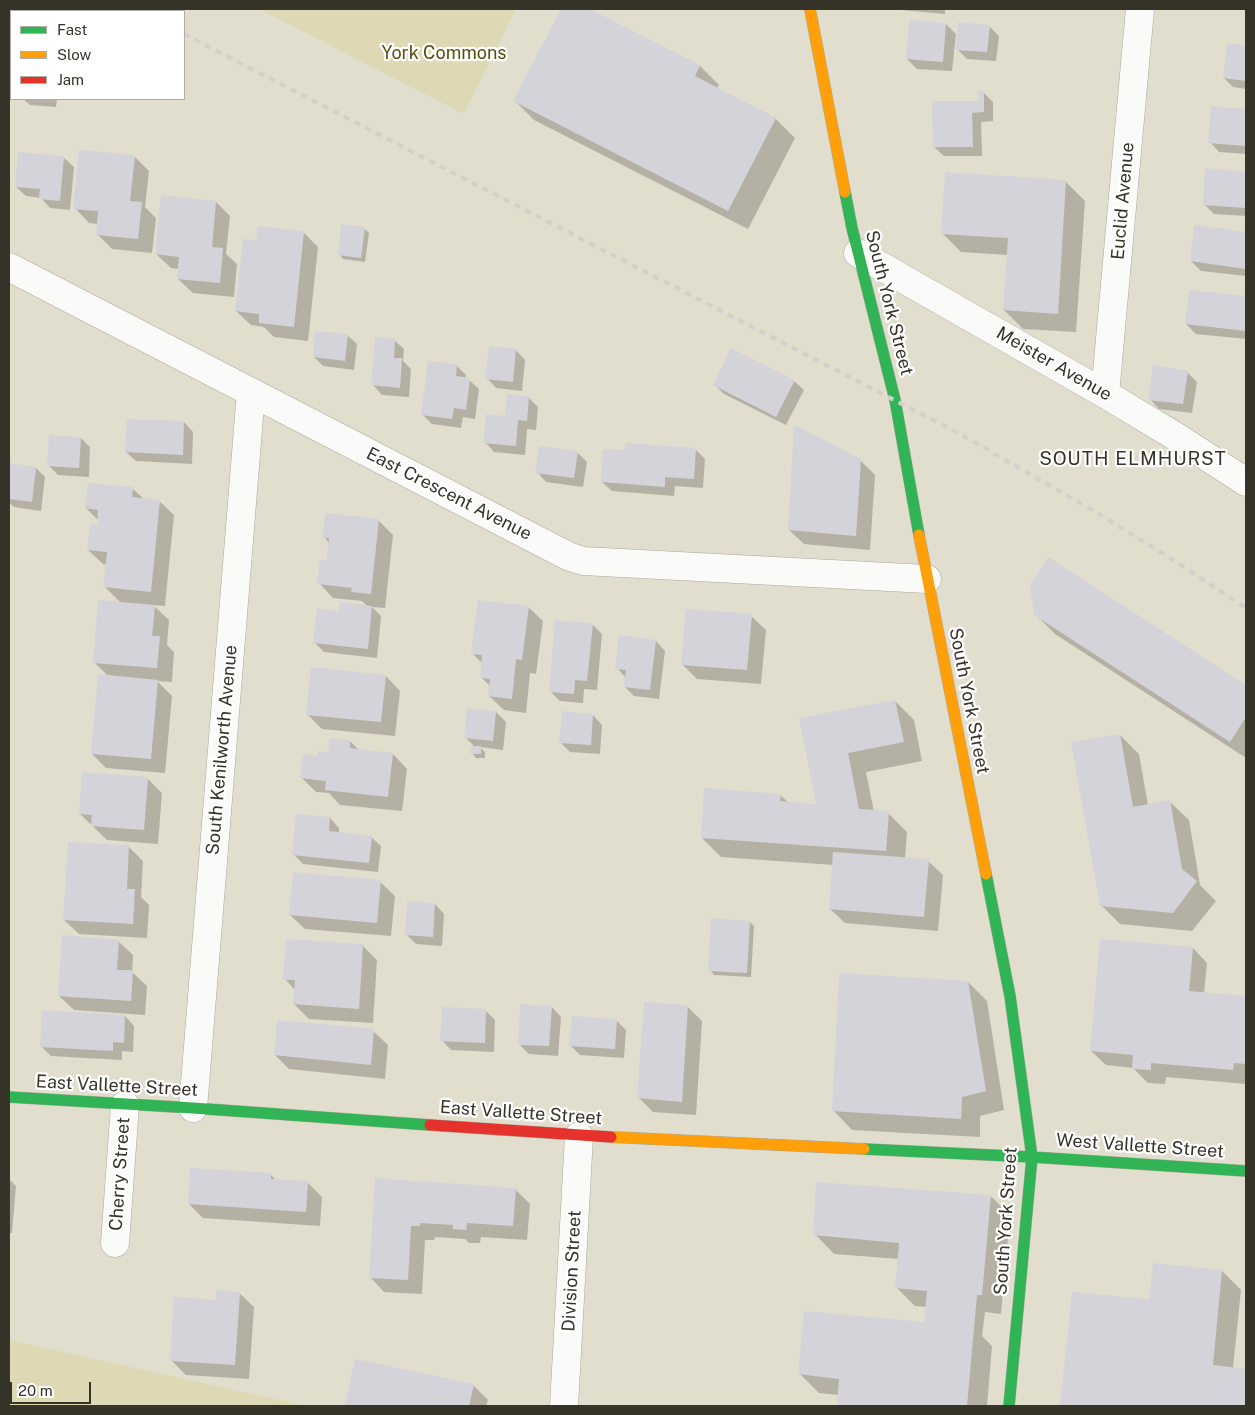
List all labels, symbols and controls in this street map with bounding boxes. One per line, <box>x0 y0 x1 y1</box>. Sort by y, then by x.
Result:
legend <box>10 10 185 100</box>
text: Fast <box>57 21 87 38</box>
park label: York Commons <box>382 42 506 64</box>
text: Slow <box>57 46 91 63</box>
text: Jam <box>57 71 84 88</box>
street label: Euclid Avenue <box>1107 141 1139 261</box>
street label: South York Street <box>861 228 917 378</box>
street label: Meister Avenue <box>992 322 1116 406</box>
street label: East Crescent Avenue <box>363 443 535 545</box>
district label: SOUTH ELMHURST <box>1037 448 1229 470</box>
street label: South York Street <box>944 626 994 776</box>
street label: South Kenilworth Avenue <box>202 644 242 856</box>
street label: East Vallette Street <box>35 1071 199 1101</box>
street label: East Vallette Street <box>439 1097 603 1129</box>
street label: Cherry Street <box>105 1116 135 1232</box>
street label: West Vallette Street <box>1055 1129 1225 1163</box>
street label: South York Street <box>990 1146 1022 1296</box>
street label: Division Street <box>558 1210 586 1332</box>
scale bar <box>12 1372 94 1404</box>
text: 20 m <box>18 1382 53 1399</box>

